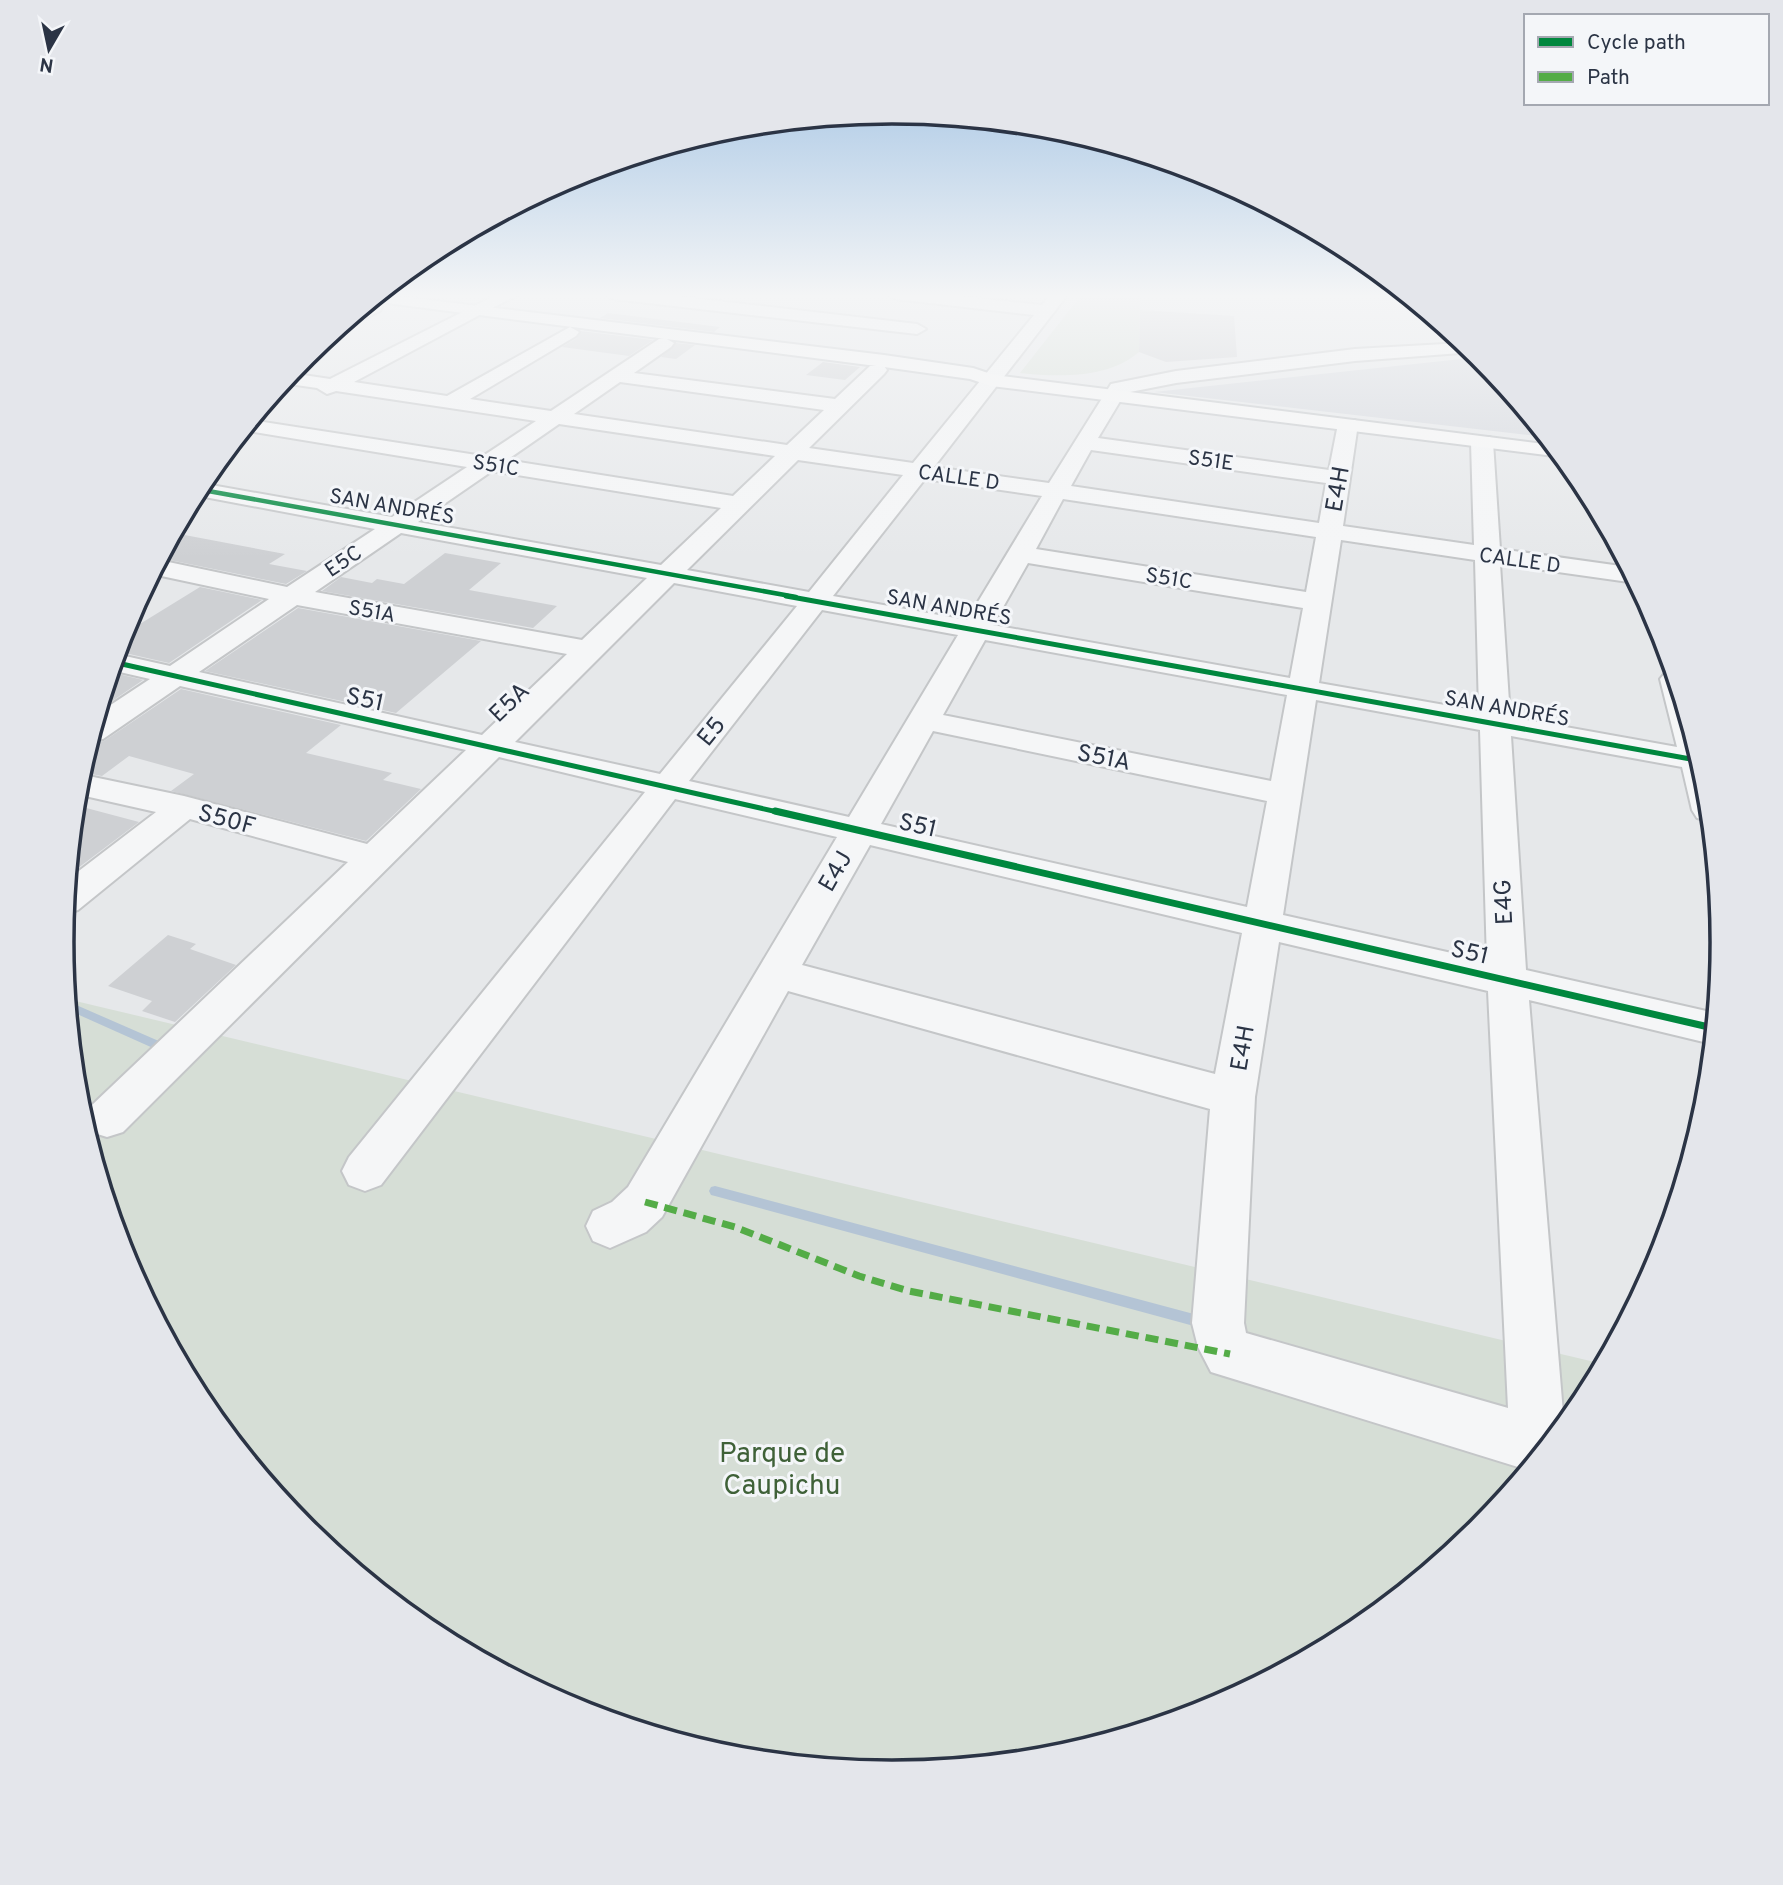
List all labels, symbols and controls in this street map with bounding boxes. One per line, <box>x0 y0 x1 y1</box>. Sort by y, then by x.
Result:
north arrow <box>14 14 84 84</box>
legend <box>1524 14 1769 105</box>
text: Cycle path <box>1587 30 1686 57</box>
text: N <box>38 51 55 77</box>
text: Path <box>1587 65 1630 92</box>
street label: S51E <box>1186 445 1235 478</box>
street label: S51C <box>470 449 521 483</box>
street label: CALLE D <box>916 459 1001 498</box>
street label: E4H <box>1320 464 1358 515</box>
street label: SAN ANDRÉS <box>327 482 457 532</box>
street label: E5C <box>320 540 368 584</box>
street label: CALLE D <box>1477 542 1562 581</box>
street label: S51C <box>1143 562 1194 596</box>
street label: SAN ANDRÉS <box>884 583 1014 633</box>
street label: S51A <box>346 595 397 630</box>
street label: E5A <box>484 677 537 730</box>
street label: S51 <box>343 682 386 720</box>
street label: SAN ANDRÉS <box>1442 684 1572 734</box>
street label: E5 <box>692 711 733 753</box>
street label: S51A <box>1074 739 1133 779</box>
street label: S50F <box>195 799 258 843</box>
street label: S51 <box>896 808 940 846</box>
street label: E4J <box>813 846 860 898</box>
street label: E4G <box>1489 878 1521 926</box>
street label: S51 <box>1448 935 1492 973</box>
street label: E4H <box>1225 1023 1263 1074</box>
park label: Parque de Caupichu <box>719 1437 845 1505</box>

